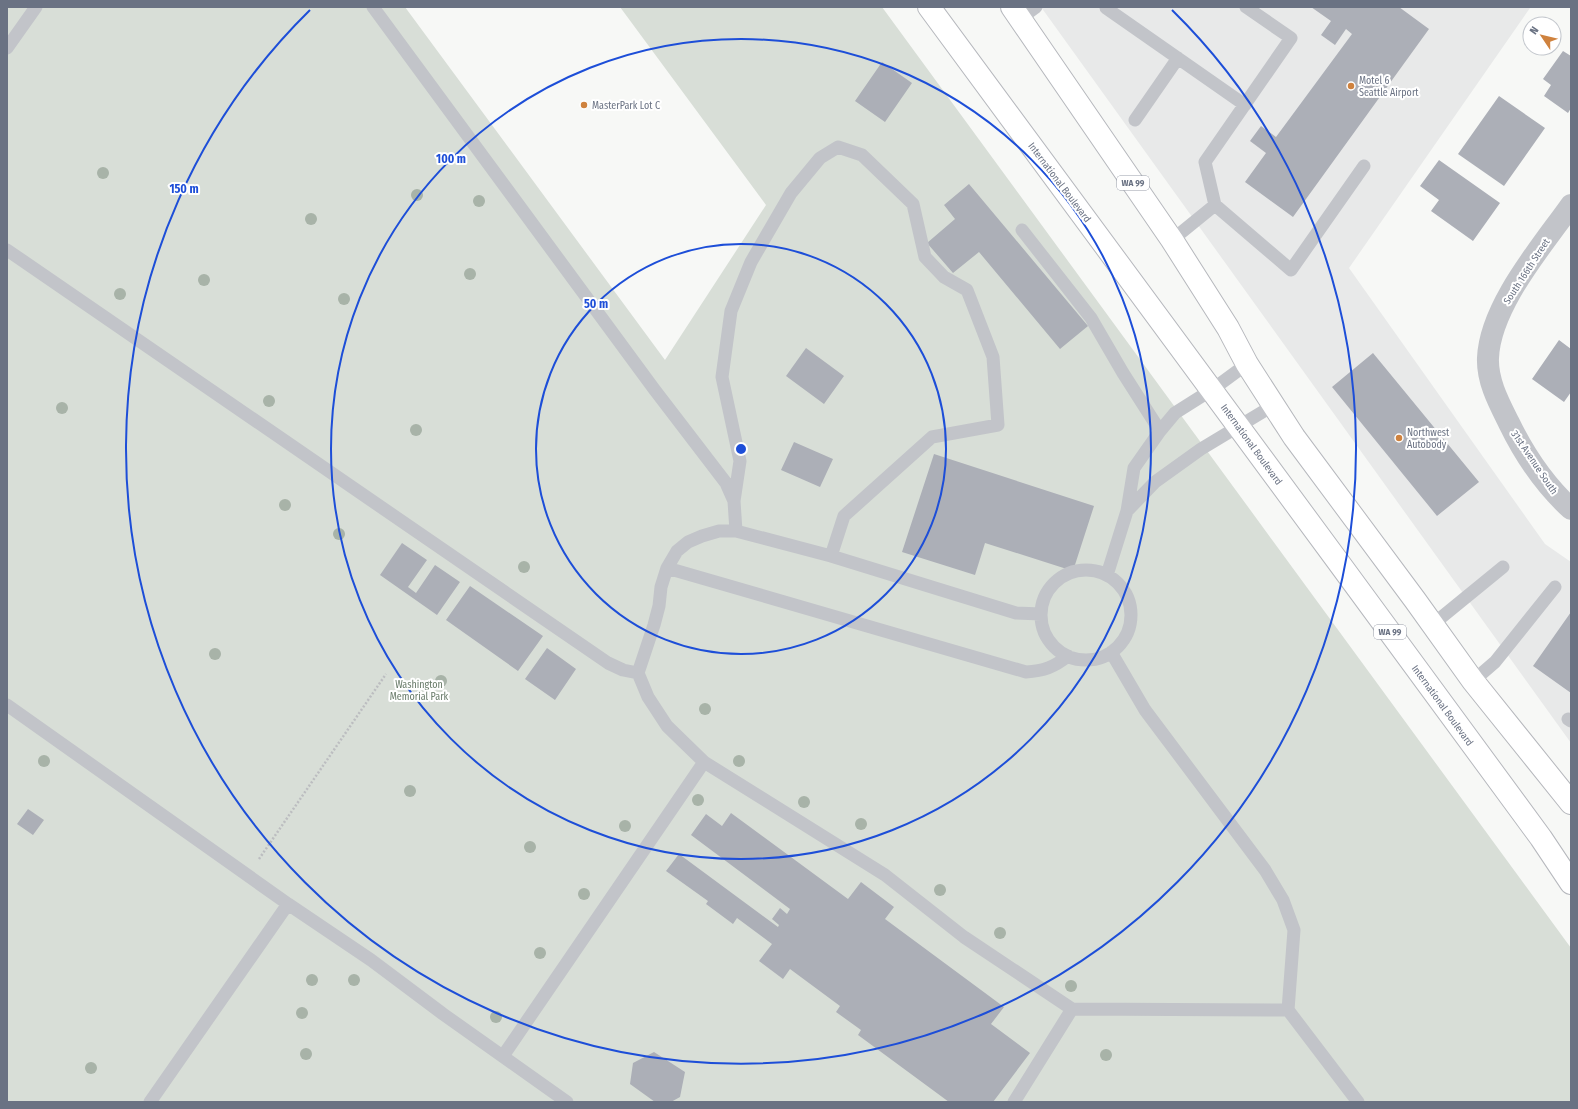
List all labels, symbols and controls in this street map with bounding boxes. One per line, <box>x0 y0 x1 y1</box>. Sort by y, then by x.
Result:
north arrow <box>1522 16 1562 56</box>
text: N <box>1527 24 1541 37</box>
place label: Motel 6 Seattle Airport <box>1359 75 1419 99</box>
marker: Motel 6 Seattle Airport <box>1346 81 1356 91</box>
marker: MasterPark Lot C <box>579 100 589 110</box>
place label: MasterPark Lot C <box>592 100 660 112</box>
street label: International Boulevard <box>1025 140 1093 225</box>
text: 100 m <box>436 152 466 166</box>
road number: WA 99 <box>1117 176 1149 190</box>
text: 150 m <box>169 182 199 196</box>
street label: South 166th Street <box>1501 236 1553 307</box>
text: 50 m <box>584 297 608 311</box>
street label: International Boulevard <box>1218 402 1285 487</box>
place label: Northwest Autobody <box>1407 427 1450 451</box>
street label: 31st Avenue South <box>1508 428 1560 497</box>
marker: Northwest Autobody <box>1394 433 1404 443</box>
centre of rings <box>734 442 748 456</box>
road number: WA 99 <box>1374 625 1406 639</box>
street label: International Boulevard <box>1409 663 1476 748</box>
park label: Washington Memorial Park <box>390 679 449 703</box>

